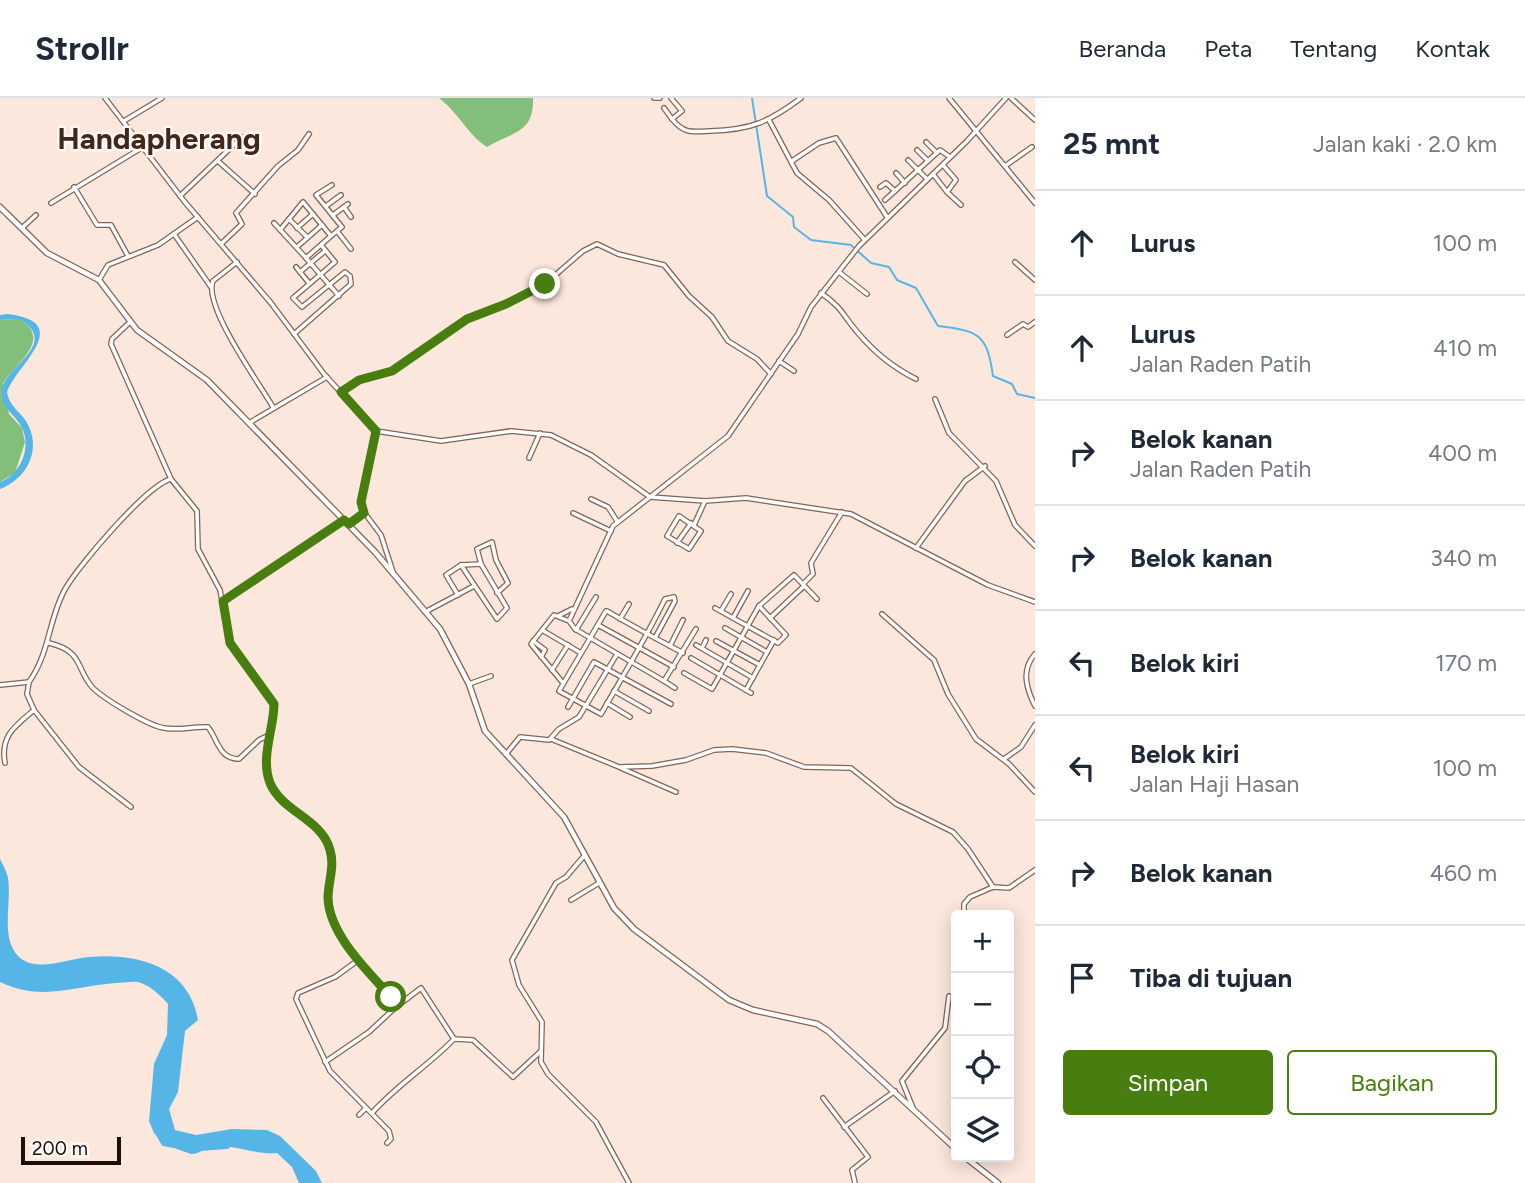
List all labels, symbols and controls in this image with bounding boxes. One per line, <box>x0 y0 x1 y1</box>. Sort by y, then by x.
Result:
text: Strollr <box>35 29 129 68</box>
text: Beranda <box>1079 34 1166 63</box>
text: Peta <box>1204 34 1252 63</box>
text: Tentang <box>1290 34 1377 63</box>
text: Kontak <box>1415 34 1490 63</box>
district label: Handapherang <box>57 120 261 157</box>
text: 25 mnt <box>1063 125 1160 162</box>
text: Jalan kaki · 2.0 km <box>1313 130 1497 158</box>
icon: ahead <box>1063 224 1101 262</box>
text: Lurus <box>1130 227 1195 259</box>
text: 100 m <box>1433 229 1497 257</box>
route end <box>529 268 560 299</box>
text: Lurus <box>1130 318 1195 350</box>
icon: ahead <box>1063 329 1101 367</box>
text: 410 m <box>1433 334 1497 362</box>
text: Jalan Raden Patih <box>1130 350 1311 378</box>
text: Belok kanan <box>1130 423 1273 455</box>
icon: right <box>1063 434 1101 472</box>
text: 400 m <box>1428 439 1497 467</box>
text: Jalan Raden Patih <box>1130 455 1311 483</box>
icon: right <box>1063 539 1101 577</box>
text: Belok kanan <box>1130 542 1273 574</box>
text: 340 m <box>1430 544 1497 572</box>
icon: left <box>1063 644 1101 682</box>
text: Belok kiri <box>1130 647 1239 679</box>
text: 170 m <box>1435 649 1497 677</box>
text: Belok kiri <box>1130 738 1239 770</box>
icon: left <box>1063 749 1101 787</box>
text: 100 m <box>1433 754 1497 782</box>
text: Jalan Haji Hasan <box>1130 770 1299 798</box>
icon: right <box>1063 854 1101 892</box>
text: Belok kanan <box>1130 857 1273 889</box>
text: 460 m <box>1430 859 1497 887</box>
map controls <box>951 910 1014 1162</box>
button: + <box>951 910 1014 973</box>
icon: arrive <box>1063 959 1101 997</box>
text: Tiba di tujuan <box>1130 962 1292 994</box>
button: − <box>951 973 1014 1036</box>
route start <box>375 981 406 1012</box>
button: locate <box>951 1036 1014 1099</box>
button: Simpan <box>1063 1050 1273 1115</box>
button: Bagikan <box>1287 1050 1497 1115</box>
button: layers <box>951 1099 1014 1162</box>
scale bar <box>21 1134 121 1166</box>
text: 200 m <box>32 1137 88 1160</box>

